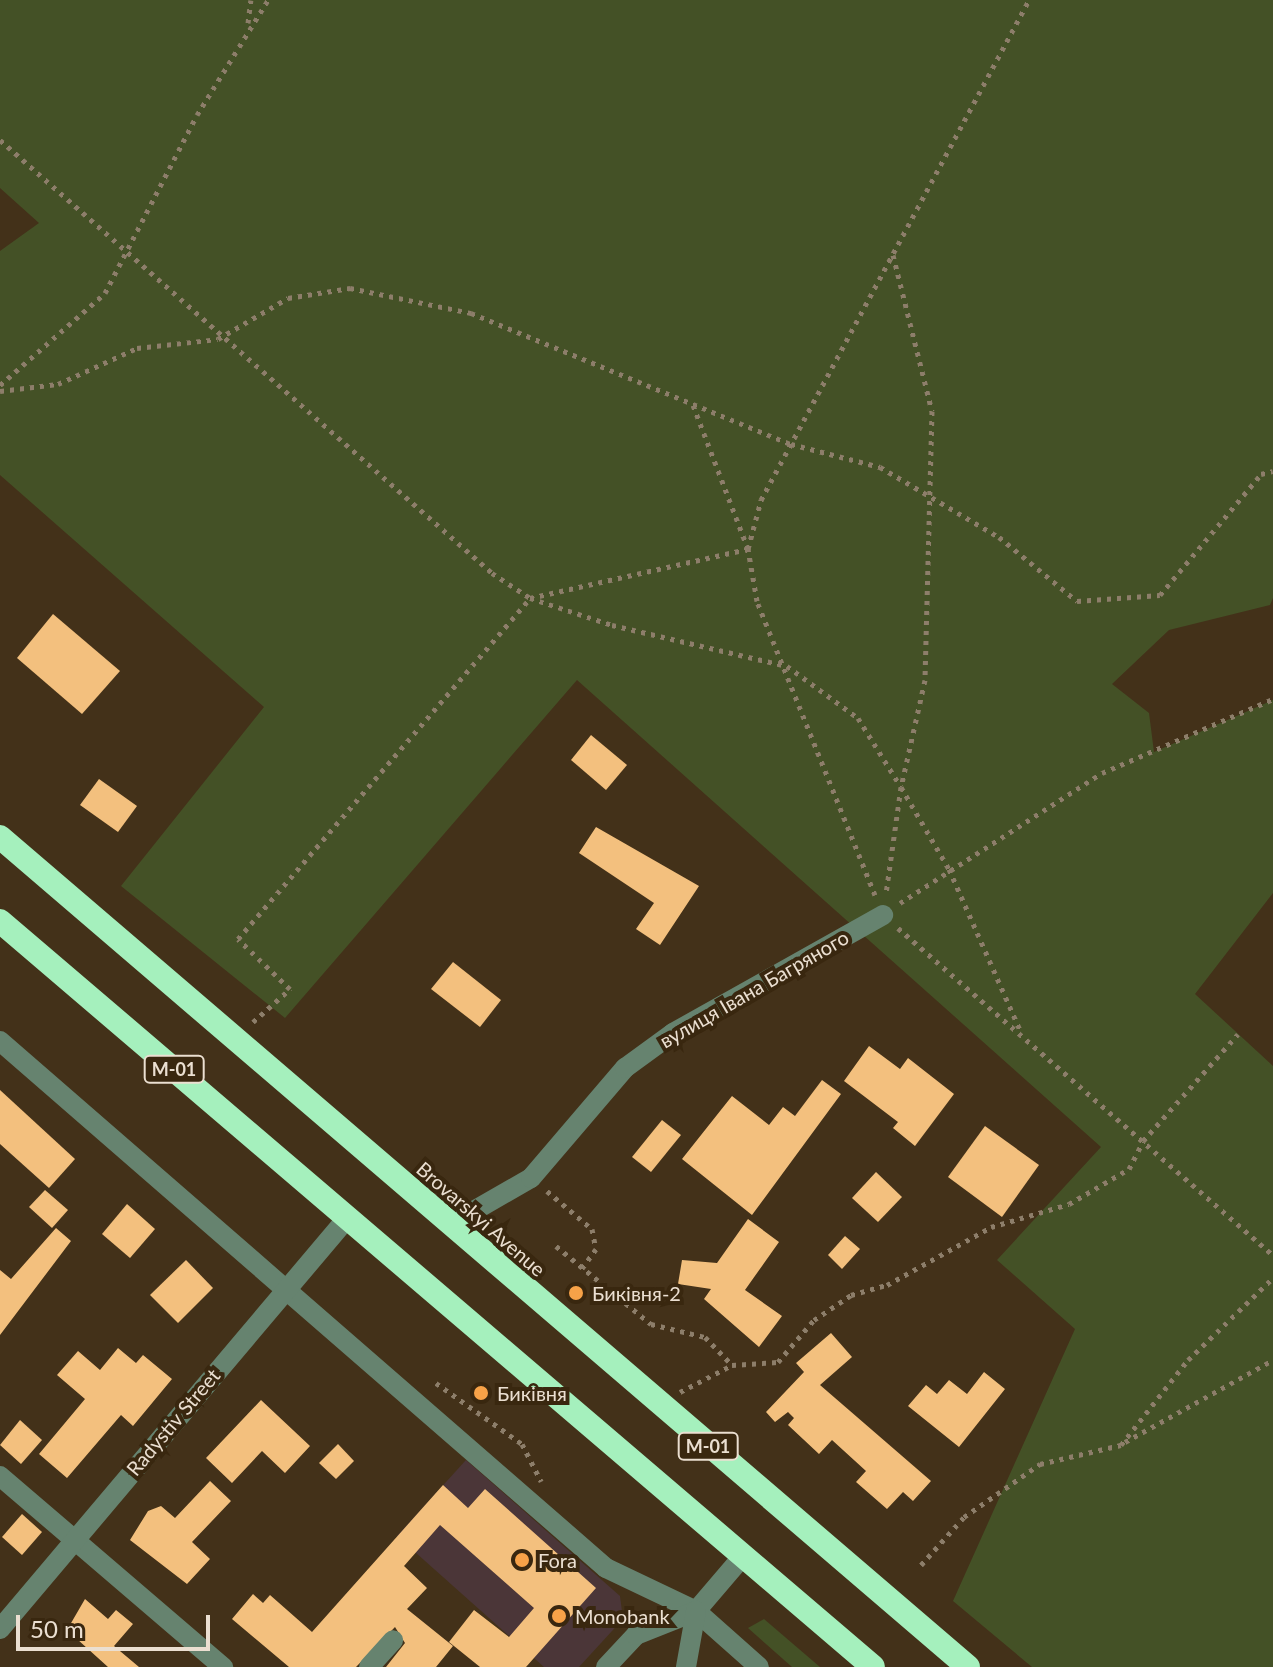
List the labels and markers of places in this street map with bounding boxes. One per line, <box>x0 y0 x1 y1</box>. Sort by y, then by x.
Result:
place label: Бикiвня-2 <box>592 1281 681 1305</box>
marker: Бикiвня-2 <box>567 1284 585 1302</box>
place label: Бикiвня <box>497 1381 567 1405</box>
marker: Бикiвня <box>472 1384 490 1402</box>
place label: Fora <box>538 1548 577 1572</box>
marker: Fora <box>513 1551 531 1569</box>
place label: Monobank <box>575 1604 670 1628</box>
marker: Monobank <box>550 1607 568 1625</box>

